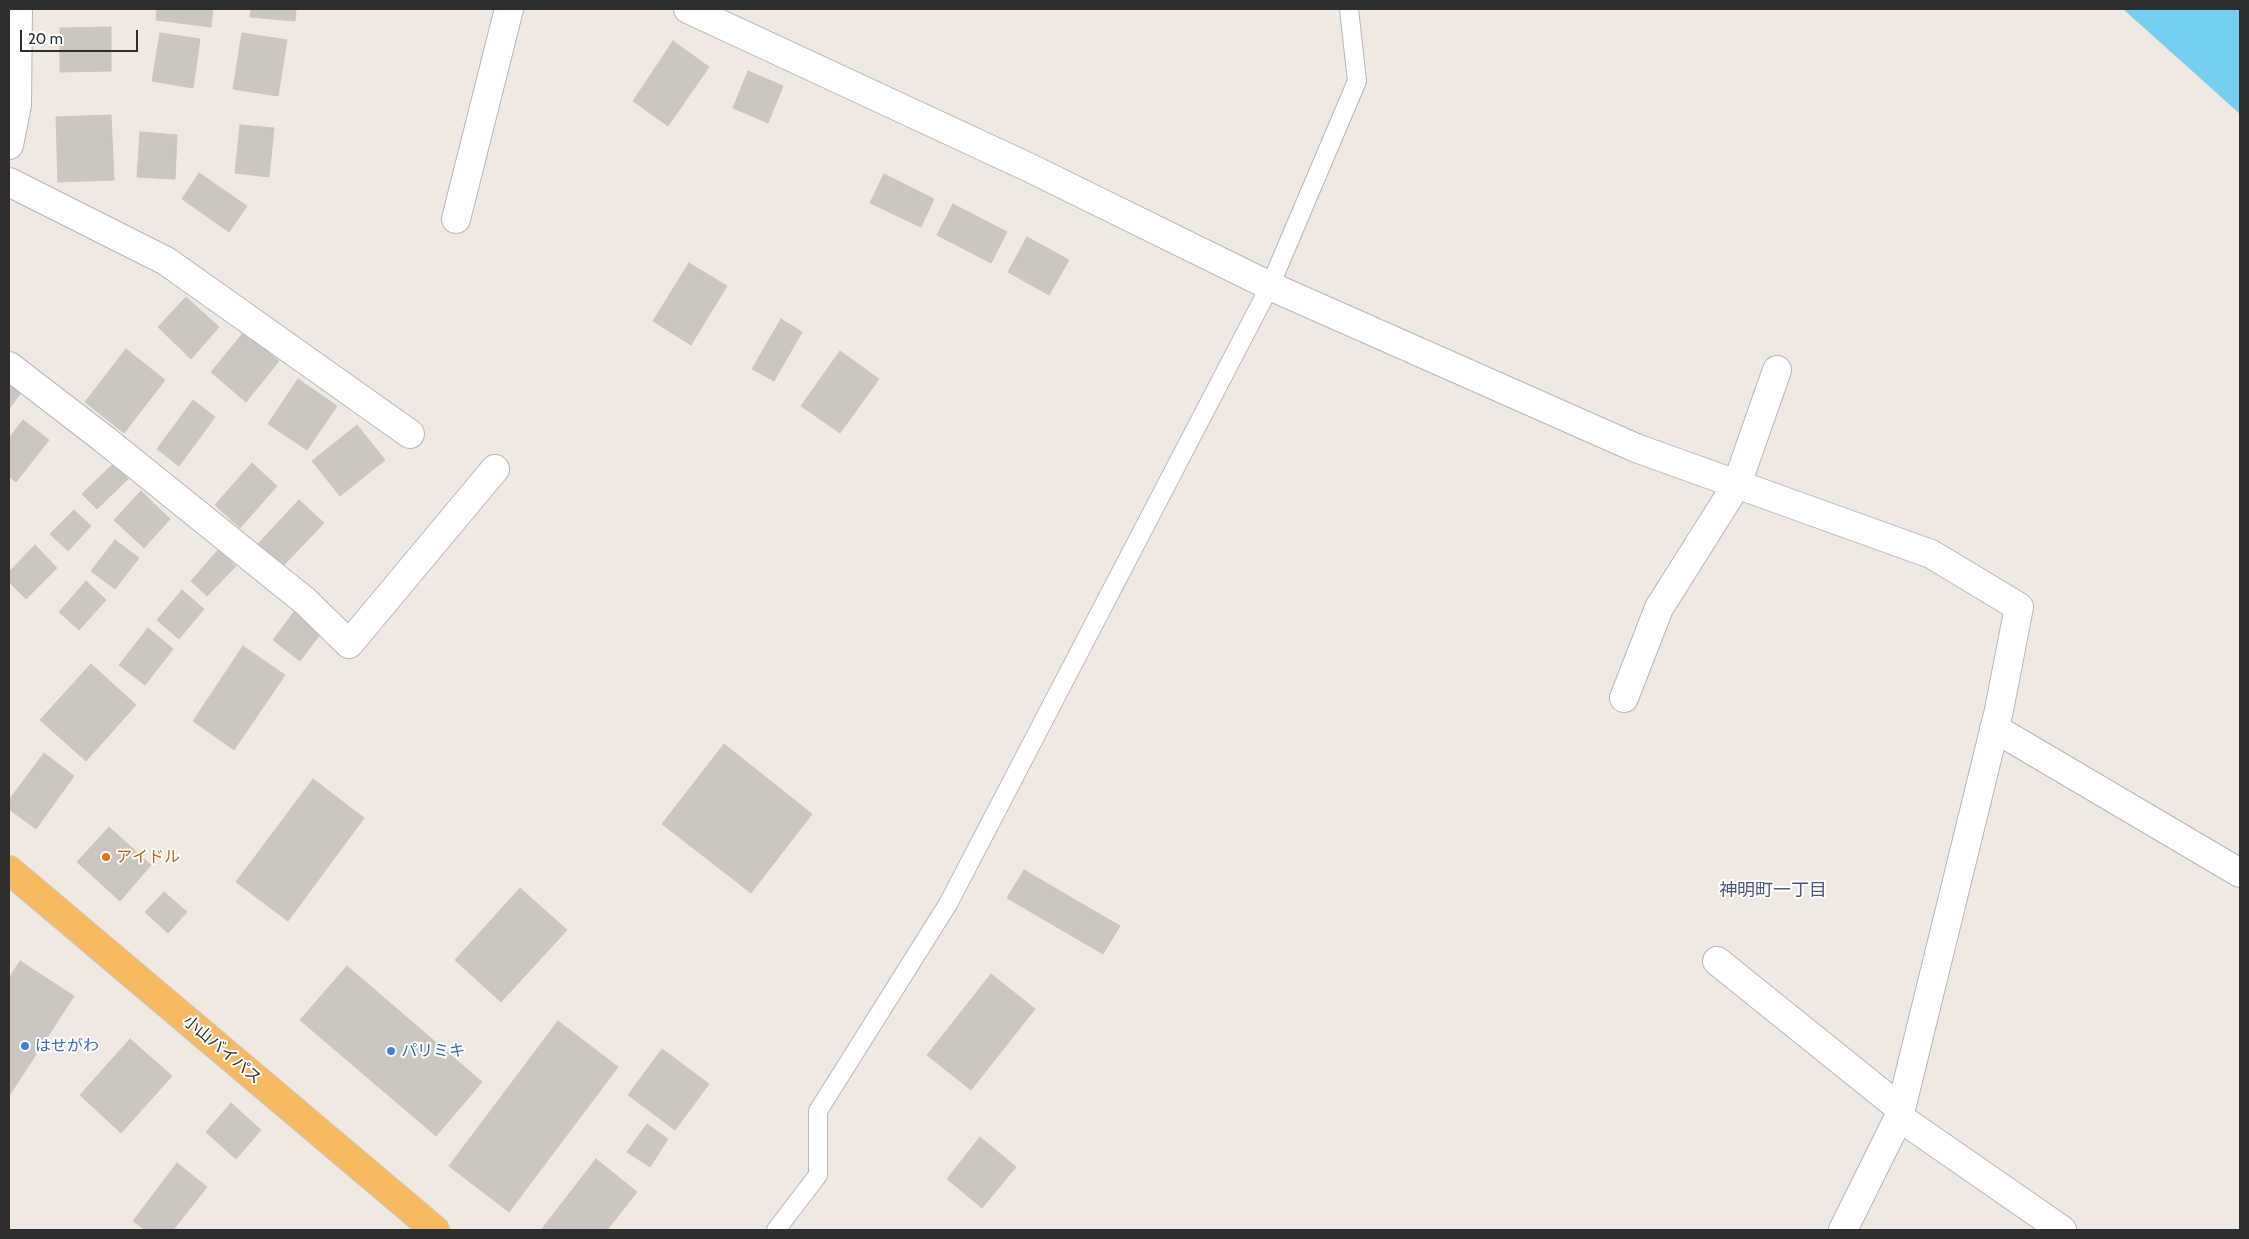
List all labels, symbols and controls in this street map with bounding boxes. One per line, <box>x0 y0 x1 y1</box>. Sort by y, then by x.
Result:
scale bar <box>22 20 140 52</box>
text: 20 m <box>28 30 63 48</box>
place label: アイドル <box>116 847 180 867</box>
marker: アイドル <box>100 851 112 863</box>
district label: 神明町一丁目 <box>1719 880 1827 902</box>
street label: 小山バイパス <box>179 1012 265 1088</box>
place label: はせがわ <box>35 1036 99 1056</box>
marker: はせがわ <box>19 1040 31 1052</box>
place label: パリミキ <box>401 1041 465 1061</box>
marker: パリミキ <box>385 1045 397 1057</box>

